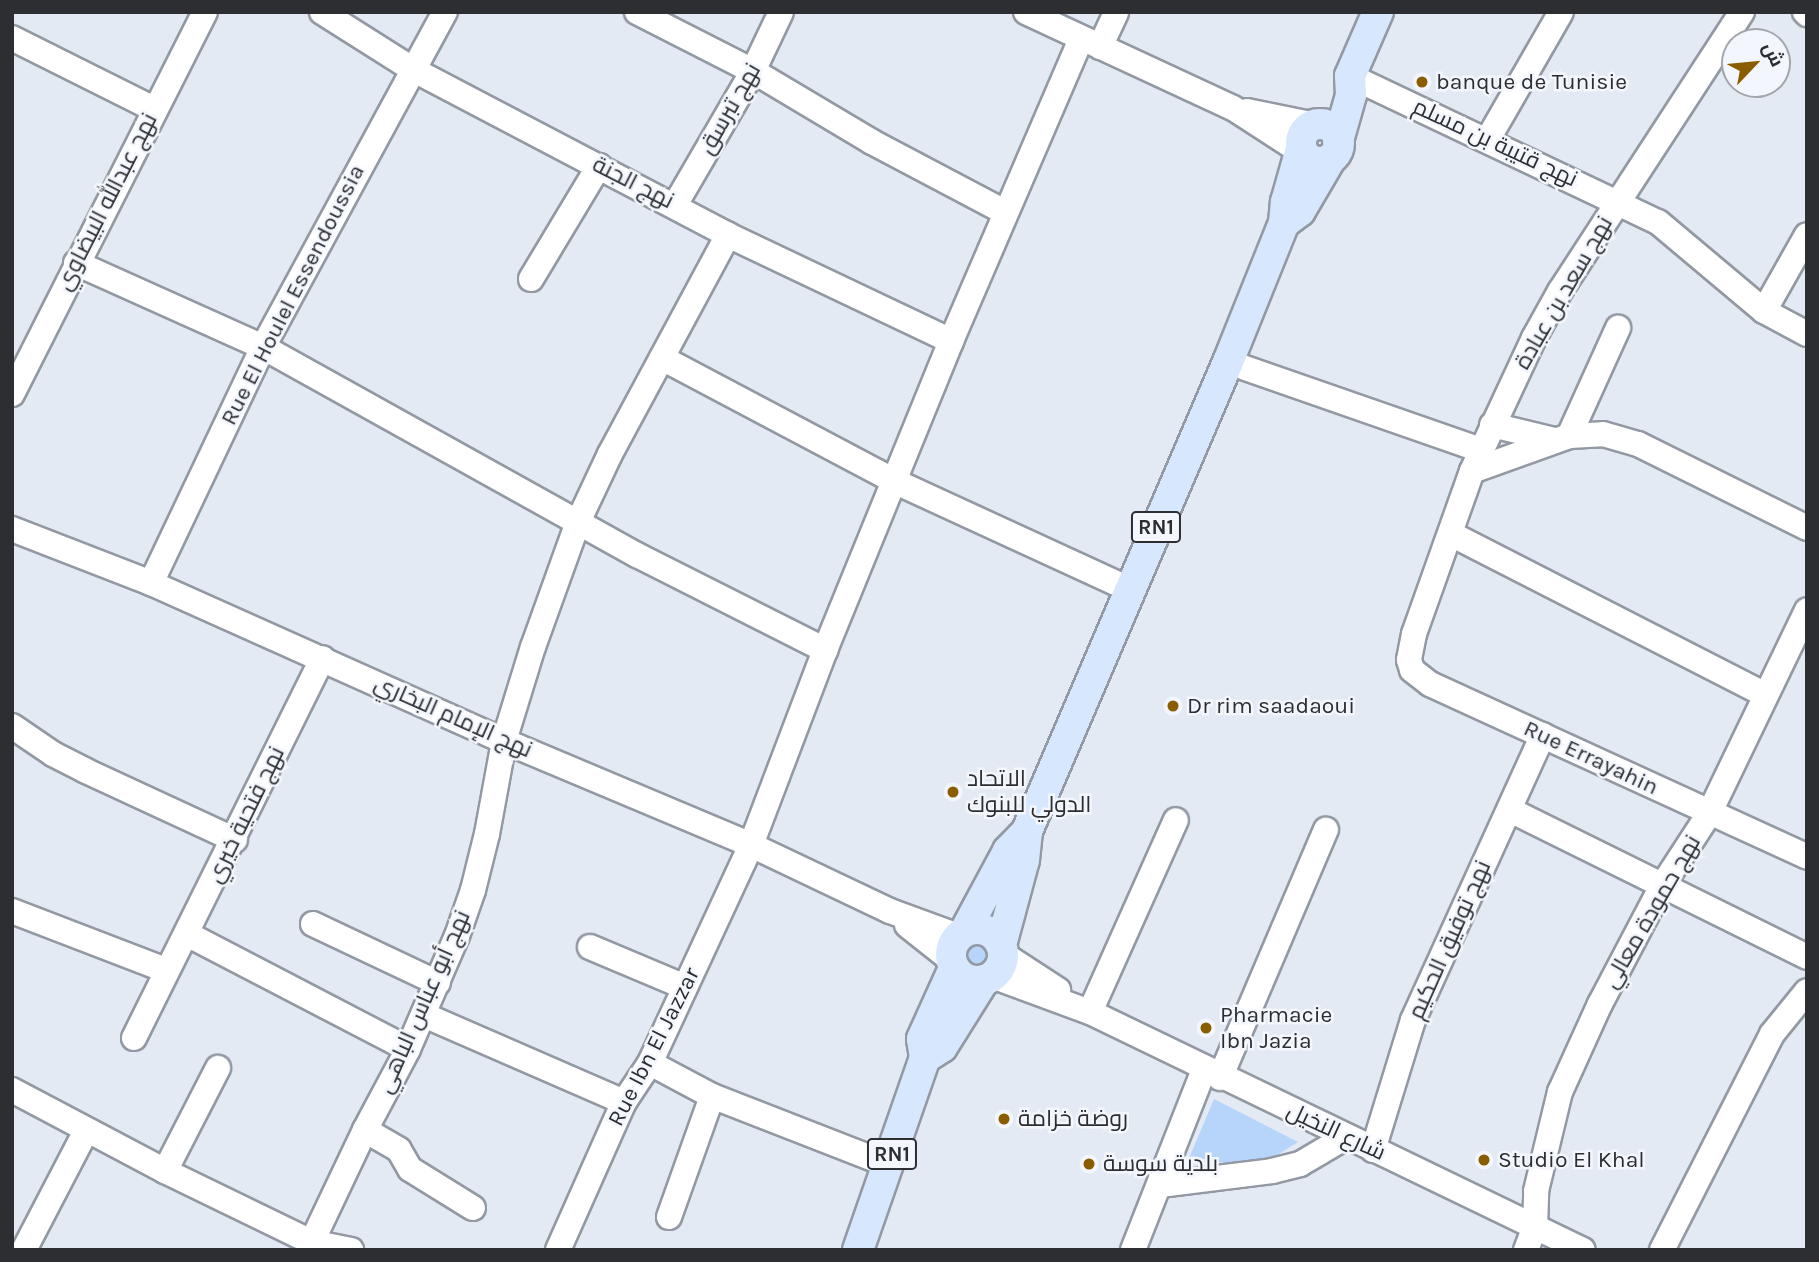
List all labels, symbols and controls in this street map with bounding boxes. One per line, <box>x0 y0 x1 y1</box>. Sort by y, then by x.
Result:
north arrow <box>1721 28 1791 98</box>
text: ش <box>1758 39 1788 70</box>
street label: نهج تبرسق <box>693 59 767 159</box>
place label: banque de Tunisie <box>1436 68 1627 96</box>
marker: banque de Tunisie <box>1414 74 1430 90</box>
street label: نهج قتيبة بن مسلم <box>1408 93 1582 193</box>
street label: نهج عبدالله البيضاوي <box>50 109 164 295</box>
street label: نهج الجنة <box>588 151 678 215</box>
street label: Rue El Houlel Essendoussia <box>215 160 371 430</box>
street label: نهج سعد بن عبادة <box>1509 212 1619 374</box>
road number: RN1 <box>1130 510 1182 544</box>
street label: نهج الإمام البخاري <box>370 670 536 764</box>
place label: Dr rim saadaoui <box>1187 692 1355 720</box>
marker: Dr rim saadaoui <box>1165 698 1181 714</box>
street label: Rue Errayahin <box>1519 715 1663 801</box>
street label: نهج فتحية خيري <box>201 742 291 888</box>
place label: الاتحاد الدولي للبنوك <box>967 765 1092 819</box>
marker: الاتحاد الدولي للبنوك <box>945 784 961 800</box>
street label: نهج حمودة معالي <box>1597 830 1707 994</box>
street label: نهج توفيق الحكيم <box>1403 856 1497 1024</box>
street label: نهج أبو عباس الباهي <box>371 906 477 1098</box>
street label: Rue Ibn El Jazzar <box>602 963 706 1131</box>
place label: Pharmacie Ibn Jazia <box>1220 1001 1332 1055</box>
marker: Pharmacie Ibn Jazia <box>1198 1020 1214 1036</box>
street label: شارع النخيل <box>1282 1097 1390 1167</box>
place label: روضة خزامة <box>1018 1105 1128 1133</box>
marker: روضة خزامة <box>996 1111 1012 1127</box>
road number: RN1 <box>866 1136 918 1172</box>
place label: Studio El Khal <box>1498 1146 1645 1174</box>
place label: بلدية سوسة <box>1103 1150 1218 1178</box>
marker: Studio El Khal <box>1476 1152 1492 1168</box>
marker: بلدية سوسة <box>1081 1156 1097 1172</box>

